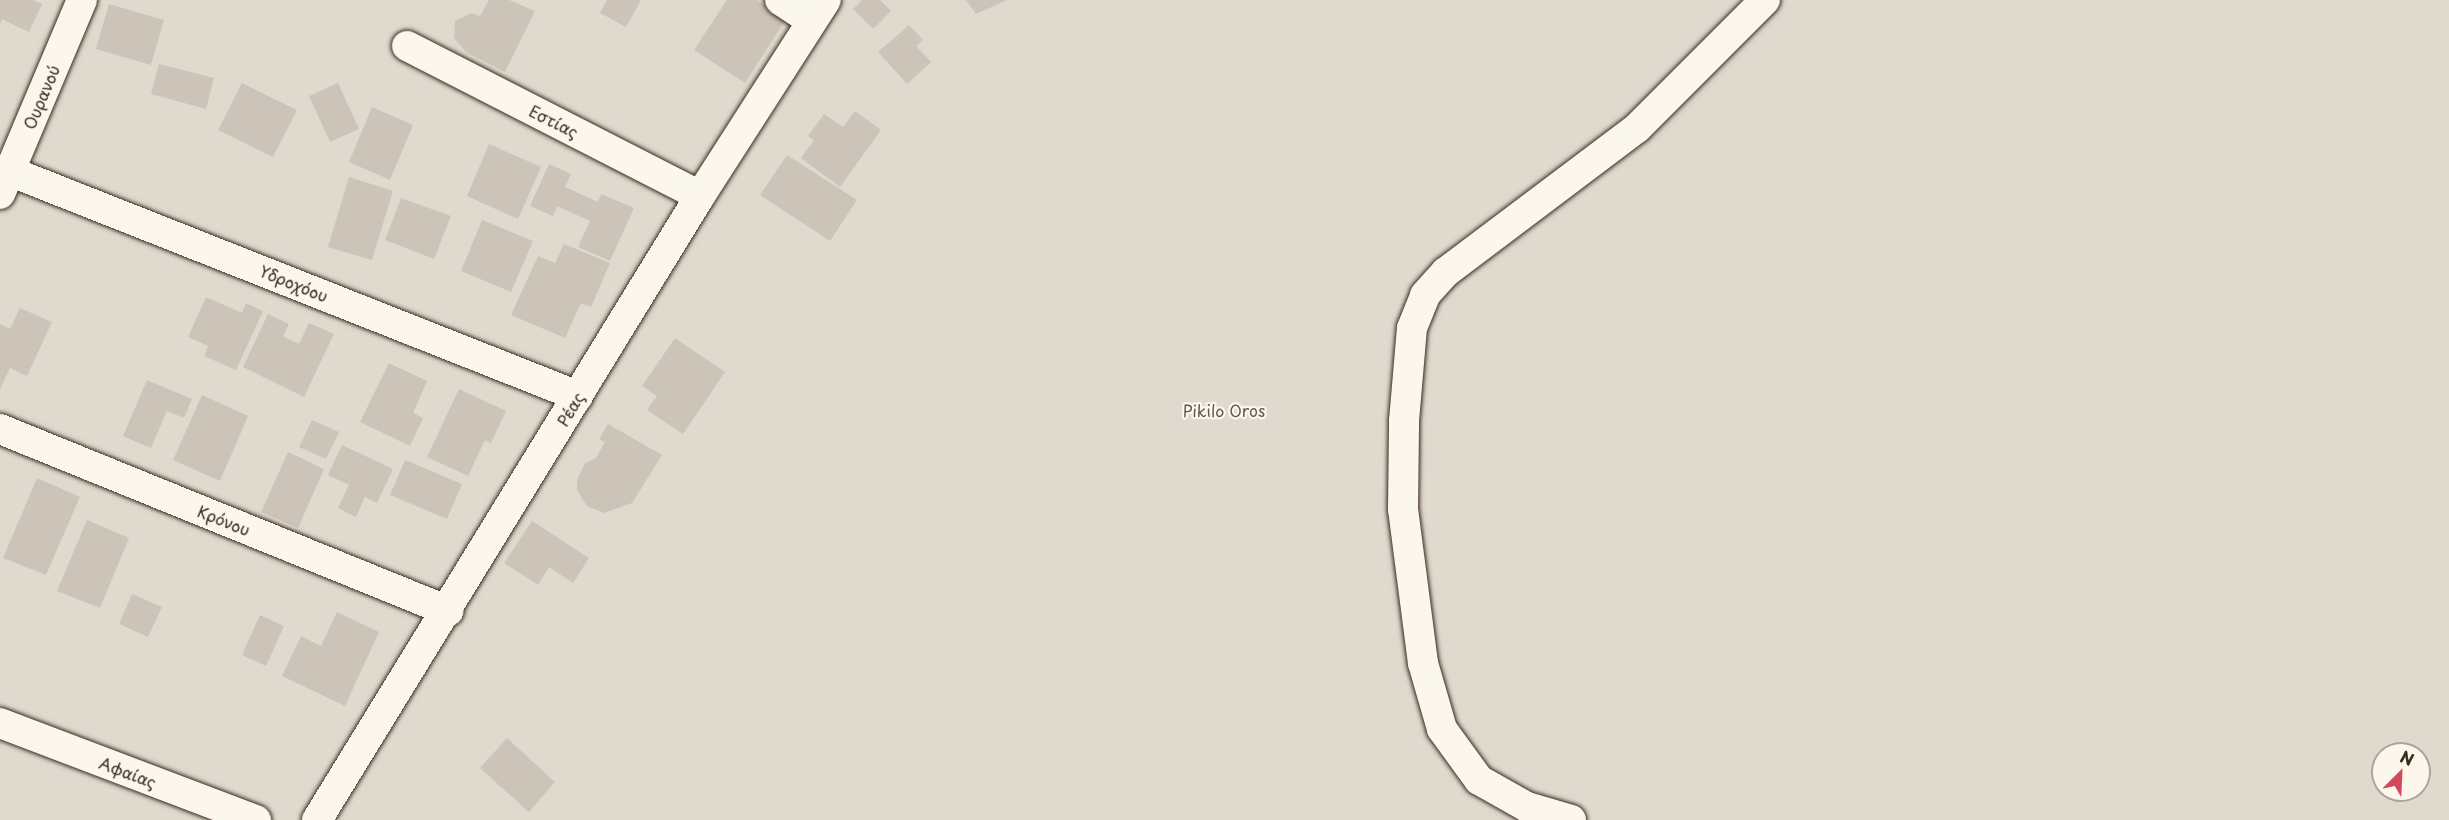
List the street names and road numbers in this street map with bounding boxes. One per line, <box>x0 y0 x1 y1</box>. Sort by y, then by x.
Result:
street label: Ουρανού <box>19 62 63 132</box>
street label: Εστίας <box>526 101 582 141</box>
street label: Υδροχόου <box>257 261 331 305</box>
street label: Ρέας <box>552 389 588 429</box>
street label: Κρόνου <box>195 501 253 539</box>
street label: Αφαίας <box>97 752 159 792</box>

